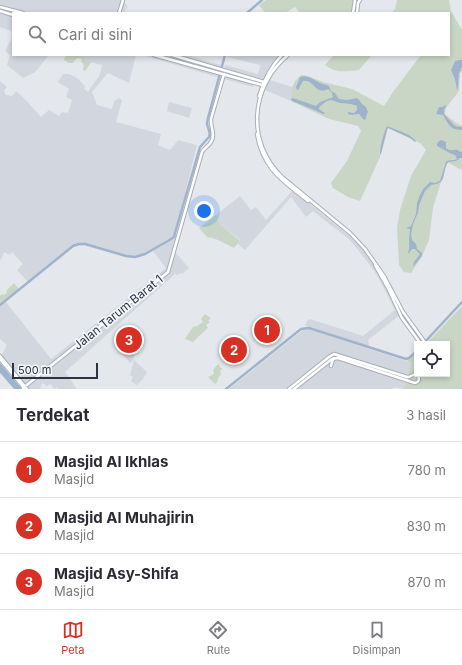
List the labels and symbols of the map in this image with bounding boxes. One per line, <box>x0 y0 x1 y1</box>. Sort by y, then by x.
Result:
your location <box>194 201 214 221</box>
street label: Jalan Tarum Barat 1 <box>70 271 166 353</box>
pin: 1 <box>254 315 280 345</box>
pin: 3 <box>116 325 142 355</box>
pin: 2 <box>221 335 247 365</box>
scale bar <box>12 361 98 380</box>

